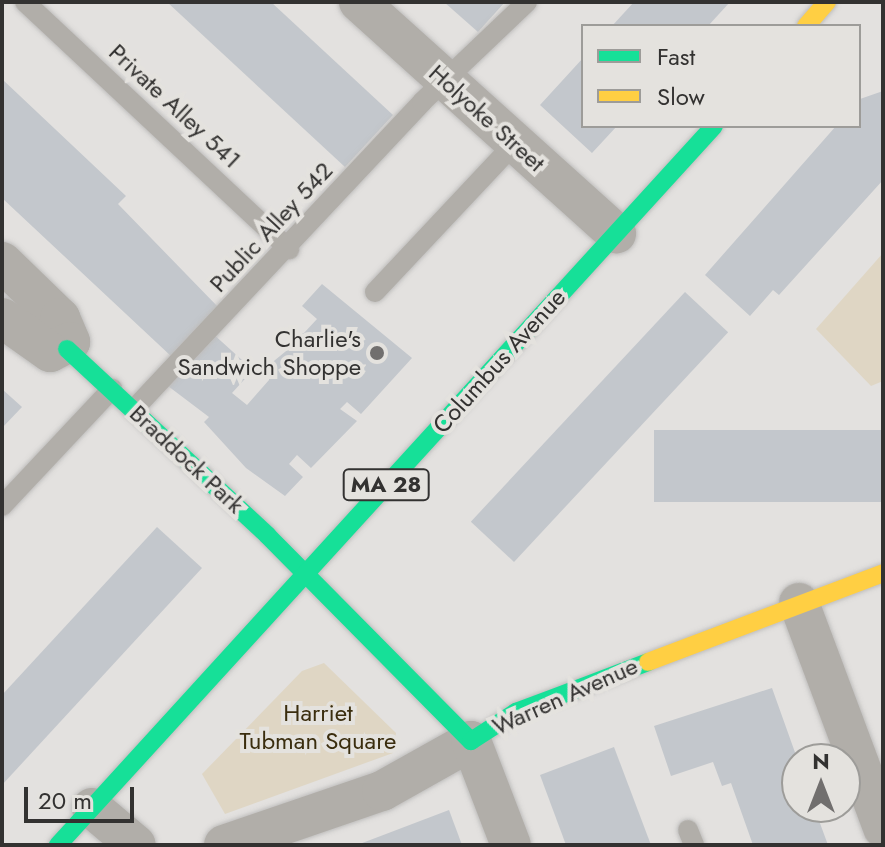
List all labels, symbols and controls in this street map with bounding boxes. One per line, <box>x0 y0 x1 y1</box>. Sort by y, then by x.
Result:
legend <box>581 24 861 128</box>
street label: Private Alley 541 <box>103 38 247 174</box>
text: Fast <box>657 39 695 74</box>
street label: Holyoke Street <box>423 58 551 178</box>
text: Slow <box>657 79 705 114</box>
street label: Public Alley 542 <box>203 156 339 298</box>
street label: Columbus Avenue <box>427 283 571 439</box>
place label: Charlie's Sandwich Shoppe <box>178 325 361 381</box>
marker: Charlie's Sandwich Shoppe <box>368 344 386 362</box>
street label: Braddock Park <box>124 399 250 519</box>
road number: MA 28 <box>342 467 430 503</box>
street label: Warren Avenue <box>488 651 642 741</box>
park label: Harriet Tubman Square <box>240 699 396 755</box>
north arrow <box>781 743 861 823</box>
text: N <box>812 745 830 777</box>
scale bar <box>28 771 138 821</box>
text: 20 m <box>38 783 92 818</box>

